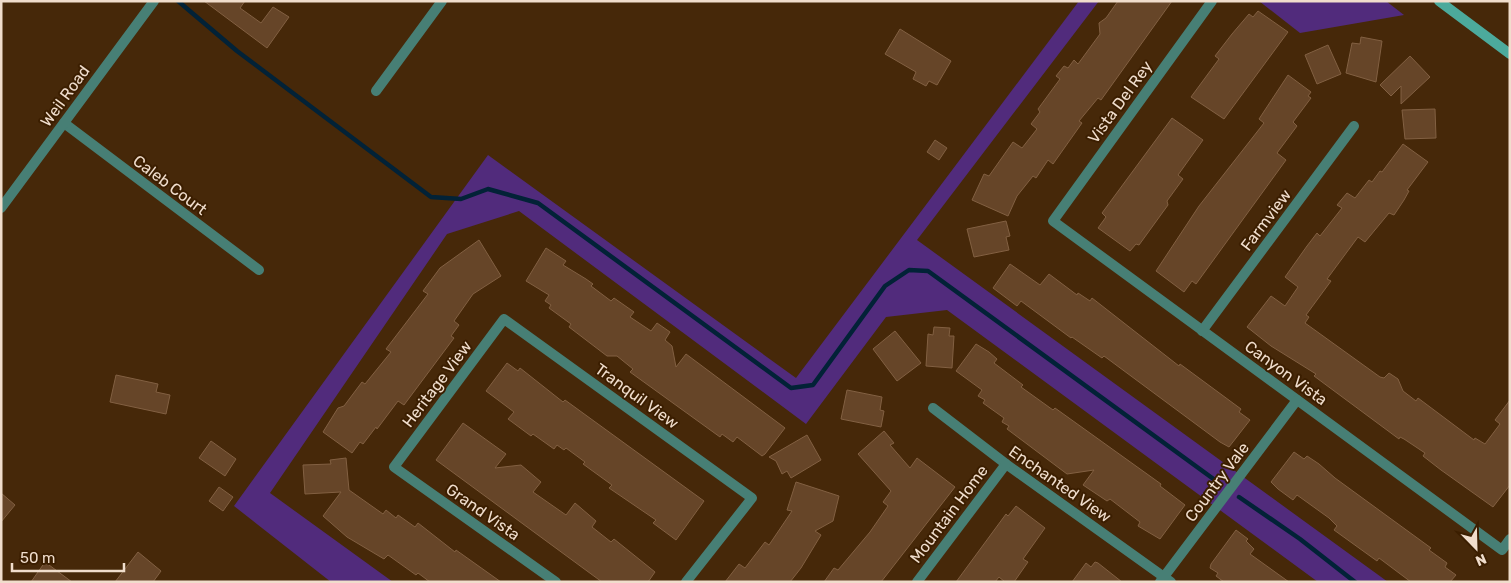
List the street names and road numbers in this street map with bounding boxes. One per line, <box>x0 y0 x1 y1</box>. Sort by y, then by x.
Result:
street label: Vista Del Rey <box>1084 57 1156 147</box>
street label: Weil Road <box>36 62 94 130</box>
street label: Caleb Court <box>129 151 211 219</box>
street label: Farmview <box>1237 185 1295 255</box>
street label: Heritage View <box>398 337 476 431</box>
street label: Canyon Vista <box>1241 337 1331 409</box>
street label: Tranquil View <box>591 359 683 433</box>
street label: Country Vale <box>1181 439 1253 525</box>
street label: Enchanted View <box>1005 442 1115 526</box>
street label: Mountain Home <box>906 461 992 567</box>
street label: Grand Vista <box>442 480 524 544</box>

